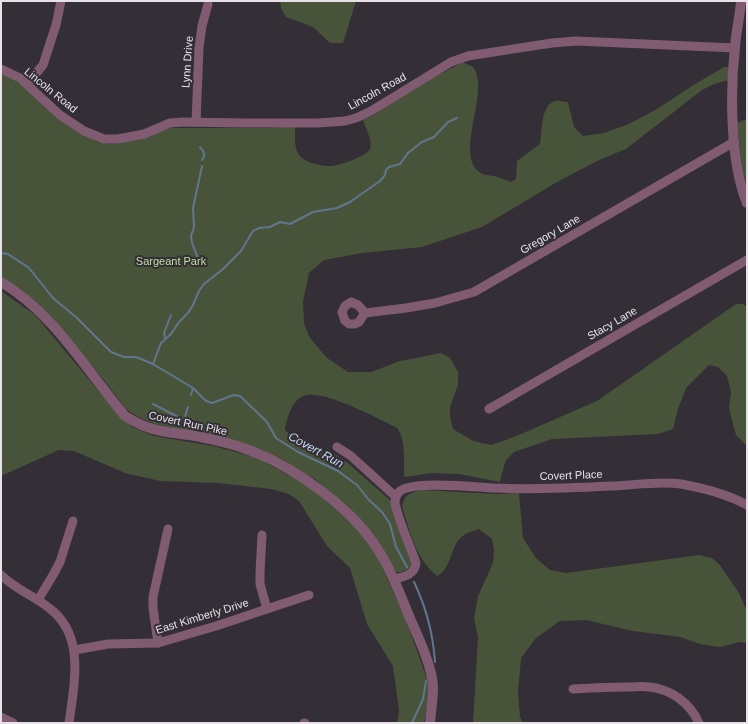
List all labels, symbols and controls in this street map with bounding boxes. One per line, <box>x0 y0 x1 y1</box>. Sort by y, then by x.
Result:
street label: Lynn Drive <box>179 36 195 88</box>
street label: Lincoln Road <box>22 65 80 115</box>
street label: Lincoln Road <box>346 70 408 112</box>
street label: Gregory Lane <box>518 212 582 256</box>
park label: Sargeant Park <box>136 255 207 267</box>
street label: Stacy Lane <box>585 304 639 342</box>
street label: Covert Run Pike <box>148 409 228 437</box>
water label: Covert Run <box>286 429 346 471</box>
street label: Covert Place <box>539 468 603 482</box>
street label: East Kimberly Drive <box>154 596 250 636</box>

